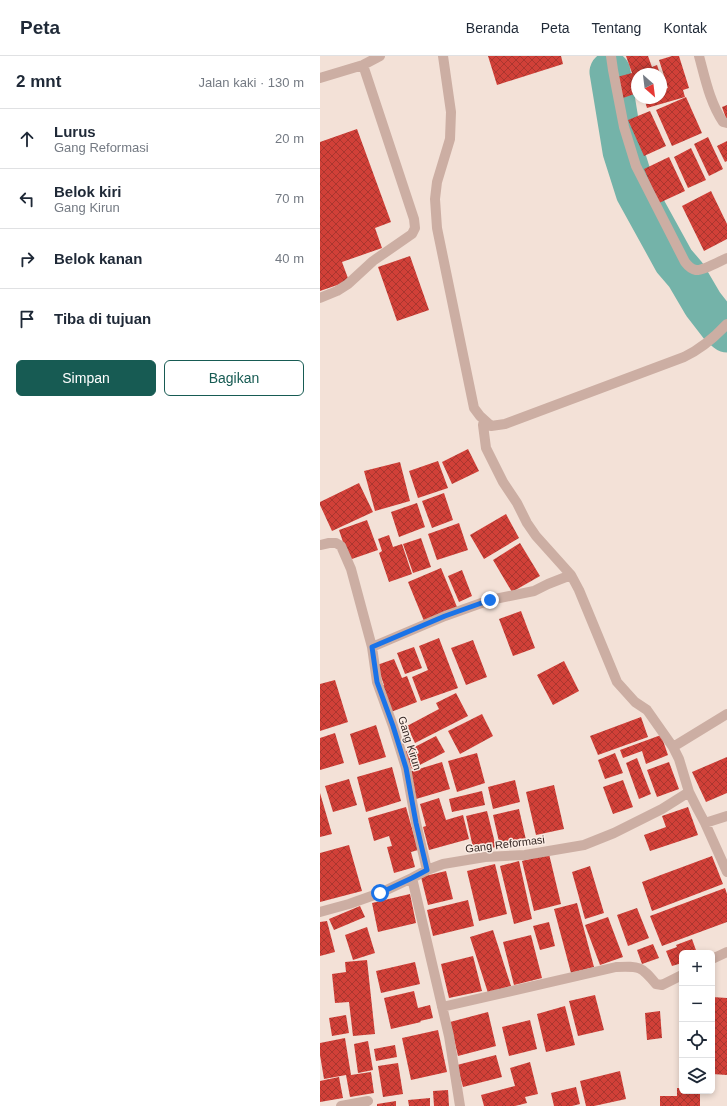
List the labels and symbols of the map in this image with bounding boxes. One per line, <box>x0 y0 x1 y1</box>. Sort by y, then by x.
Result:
north arrow <box>631 68 667 104</box>
route end <box>481 591 499 609</box>
street label: Gang Kirun <box>396 715 424 771</box>
street label: Gang Reformasi <box>465 833 545 855</box>
route start <box>371 884 389 902</box>

